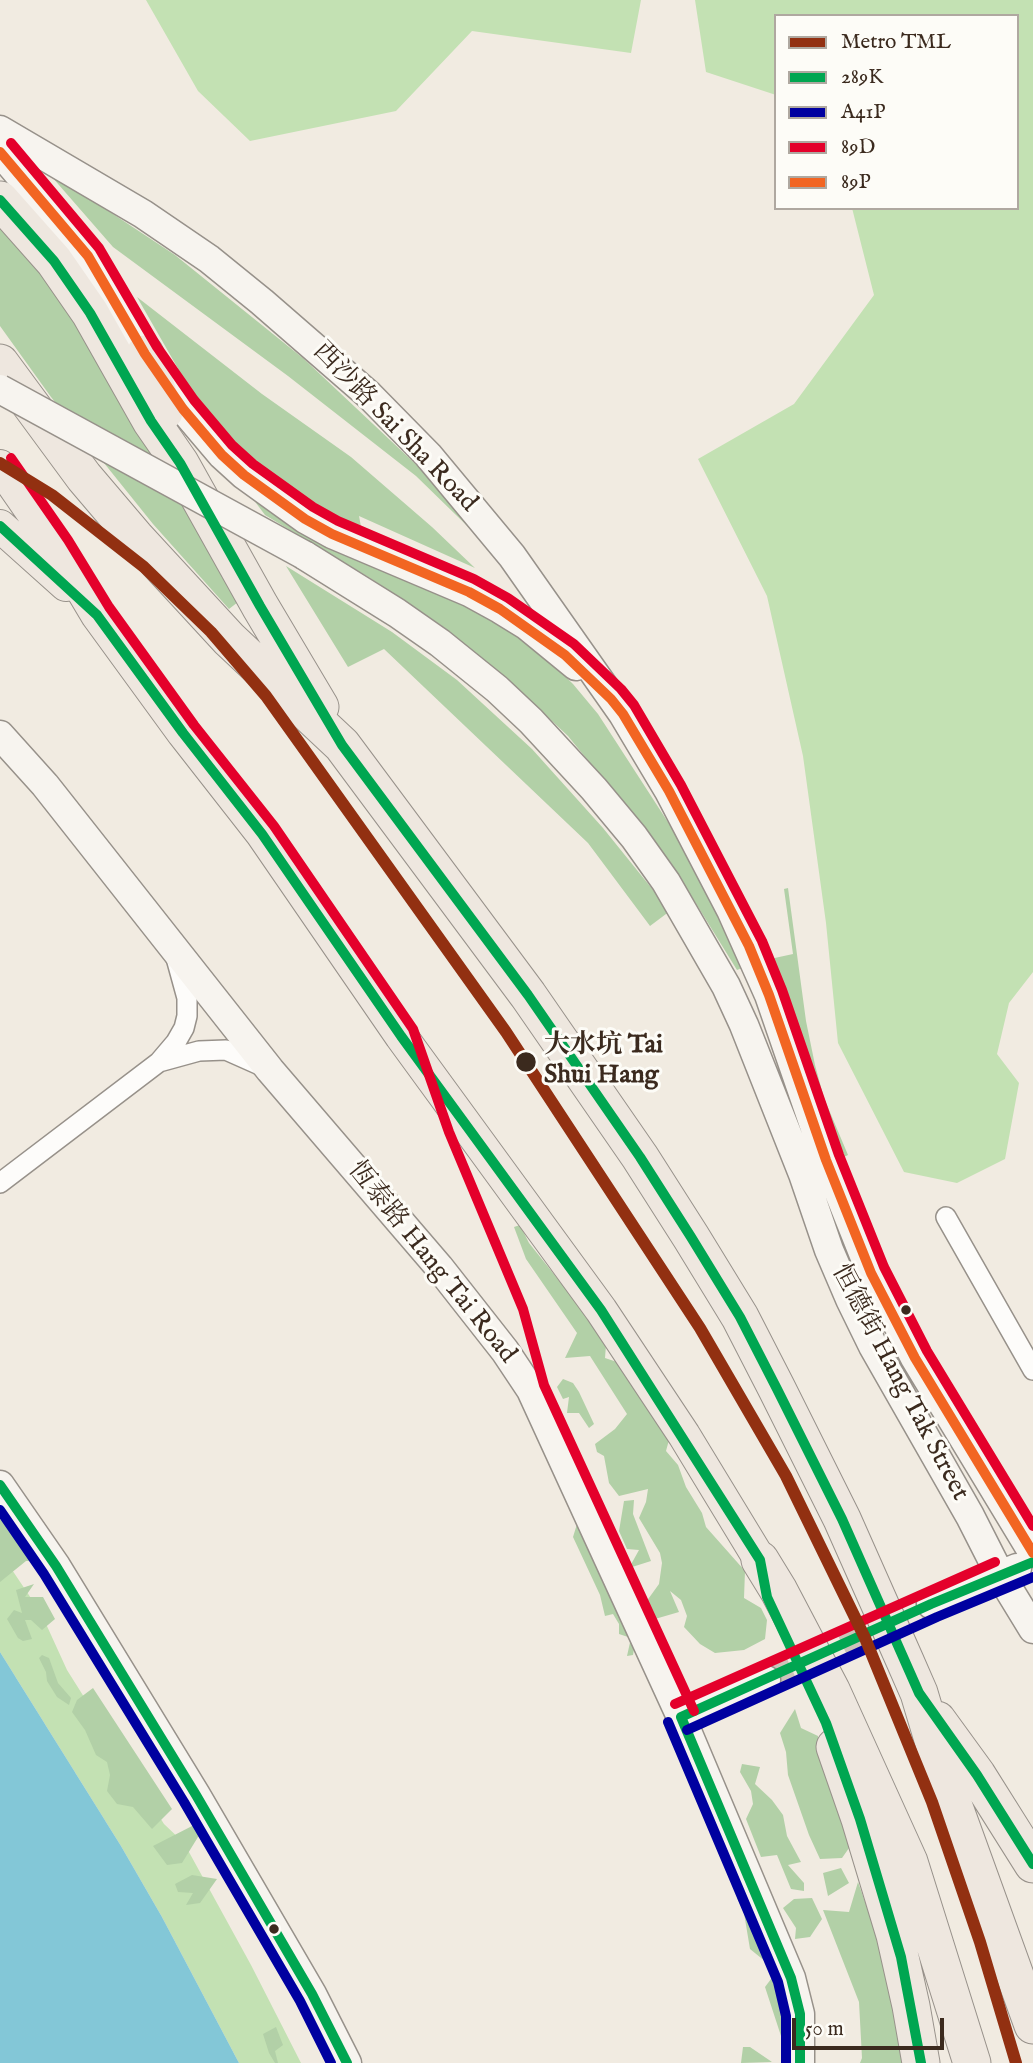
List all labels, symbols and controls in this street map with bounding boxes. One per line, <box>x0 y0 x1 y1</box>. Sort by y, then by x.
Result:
legend <box>774 14 1019 210</box>
text: Metro TML <box>841 29 951 56</box>
text: 289K <box>841 64 883 91</box>
text: A41P <box>841 99 885 126</box>
text: 89D <box>841 134 875 161</box>
text: 89P <box>841 169 871 196</box>
street label: 西沙路 Sai Sha Road <box>305 337 483 519</box>
place label: 大水坑 Tai Shui Hang <box>544 1031 663 1092</box>
marker: 大水坑 Tai Shui Hang <box>514 1050 538 1074</box>
street label: 恆泰路 Hang Tai Road <box>340 1156 522 1370</box>
street label: 恒德街 Hang Tak Street <box>823 1259 975 1507</box>
unlabelled marker <box>899 1303 913 1317</box>
unlabelled marker <box>267 1922 281 1936</box>
scale bar <box>795 2004 947 2048</box>
text: 50 m <box>805 2016 844 2043</box>

